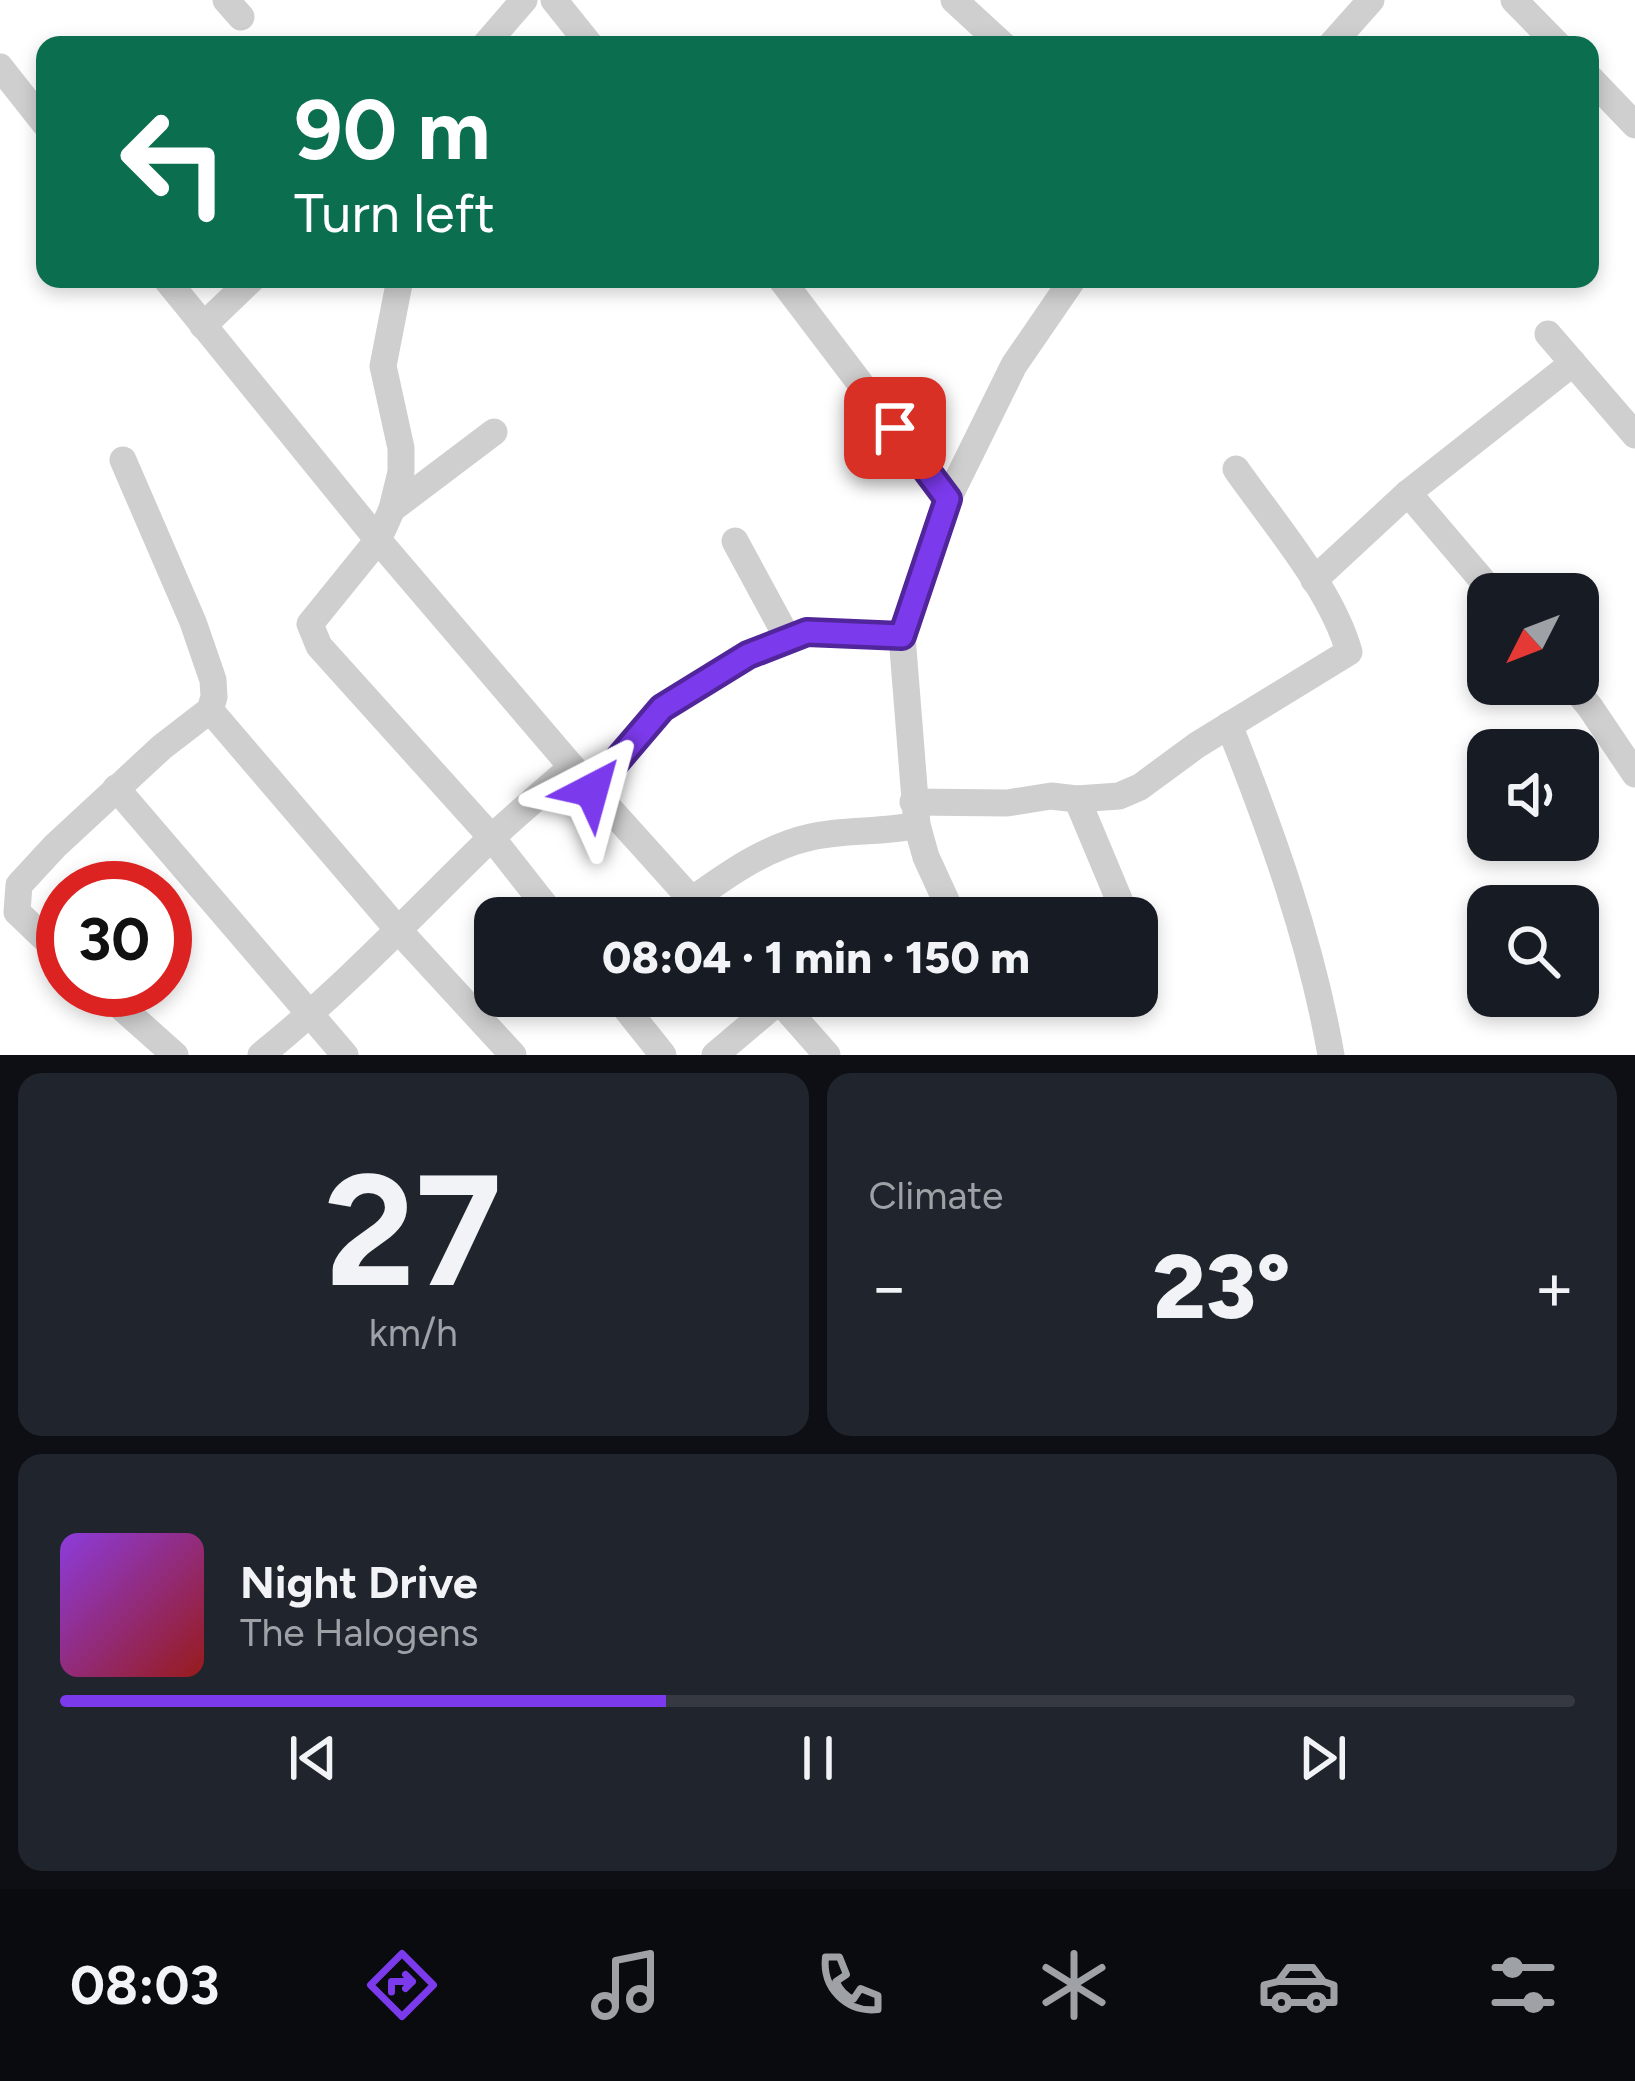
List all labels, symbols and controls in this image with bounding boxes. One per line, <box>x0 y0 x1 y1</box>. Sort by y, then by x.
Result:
text: 90 m <box>294 79 490 180</box>
icon: left <box>96 84 252 240</box>
text: Turn left <box>294 181 495 246</box>
pin <box>844 377 946 479</box>
icon: arrive <box>862 395 928 461</box>
north arrow <box>1467 573 1599 705</box>
map controls <box>1467 573 1599 1017</box>
position arrow <box>529 727 655 853</box>
button: sound <box>1467 729 1599 861</box>
speed limit sign: 30 <box>36 861 192 1017</box>
button: search <box>1467 885 1599 1017</box>
text: 08:04 · 1 min · 150 m <box>602 930 1030 984</box>
text: 27 <box>325 1137 502 1324</box>
text: Climate <box>869 1172 1003 1219</box>
text: 23° <box>1153 1232 1291 1341</box>
text: − <box>869 1247 910 1327</box>
text: + <box>1534 1247 1575 1327</box>
text: km/h <box>369 1309 458 1356</box>
text: Night Drive <box>240 1555 478 1609</box>
text: The Halogens <box>240 1609 479 1656</box>
icon: previous <box>280 1725 346 1791</box>
icon: pause <box>785 1725 851 1791</box>
icon: next <box>1290 1725 1356 1791</box>
icon: directions <box>360 1943 444 2027</box>
icon: music <box>584 1943 668 2027</box>
icon: phone <box>808 1943 892 2027</box>
icon: climate <box>1032 1943 1116 2027</box>
icon: car <box>1257 1943 1341 2027</box>
icon: filters <box>1481 1943 1565 2027</box>
text: 08:03 <box>70 1953 219 2018</box>

